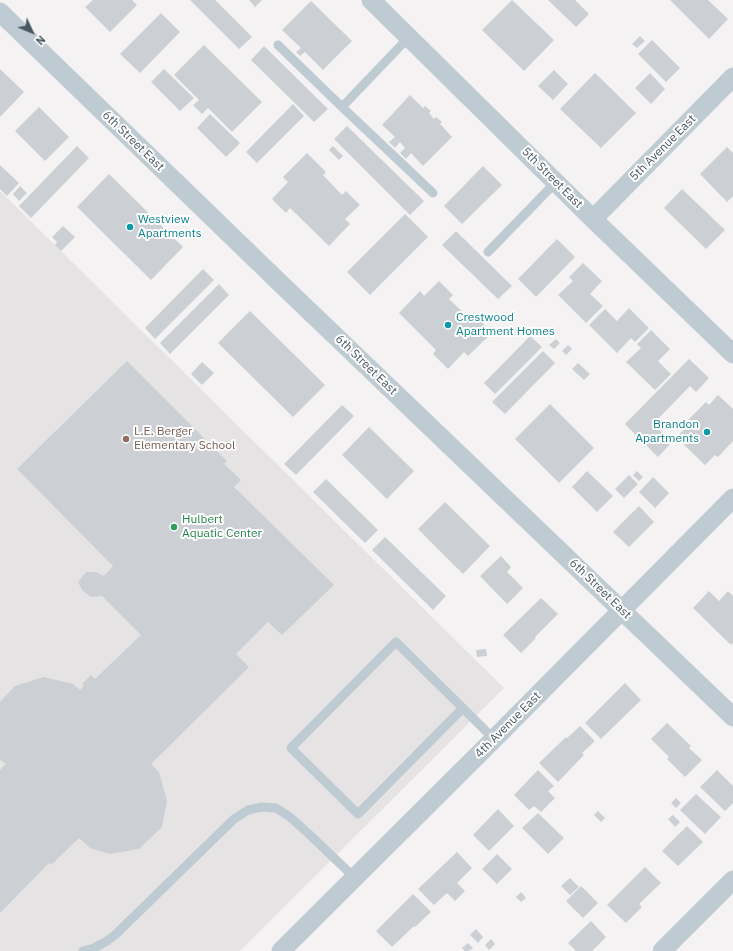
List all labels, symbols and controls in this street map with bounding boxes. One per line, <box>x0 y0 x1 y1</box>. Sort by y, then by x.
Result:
north arrow <box>12 12 52 52</box>
text: N <box>33 33 48 48</box>
street label: 6th Street East <box>99 108 167 174</box>
street label: 5th Avenue East <box>627 112 699 184</box>
street label: 5th Street East <box>519 145 585 211</box>
place label: Westview Apartments <box>138 213 202 241</box>
marker: Westview Apartments <box>125 222 135 232</box>
place label: Crestwood Apartment Homes <box>456 311 555 339</box>
marker: Crestwood Apartment Homes <box>443 320 453 330</box>
street label: 6th Street East <box>332 332 400 398</box>
place label: Brandon Apartments <box>635 418 699 446</box>
place label: L.E. Berger Elementary School <box>134 425 235 453</box>
marker: Brandon Apartments <box>702 427 712 437</box>
marker: L.E. Berger Elementary School <box>121 434 131 444</box>
place label: Hulbert Aquatic Center <box>182 513 262 541</box>
marker: Hulbert Aquatic Center <box>169 522 179 532</box>
street label: 6th Street East <box>566 556 634 622</box>
street label: 4th Avenue East <box>472 689 544 761</box>

